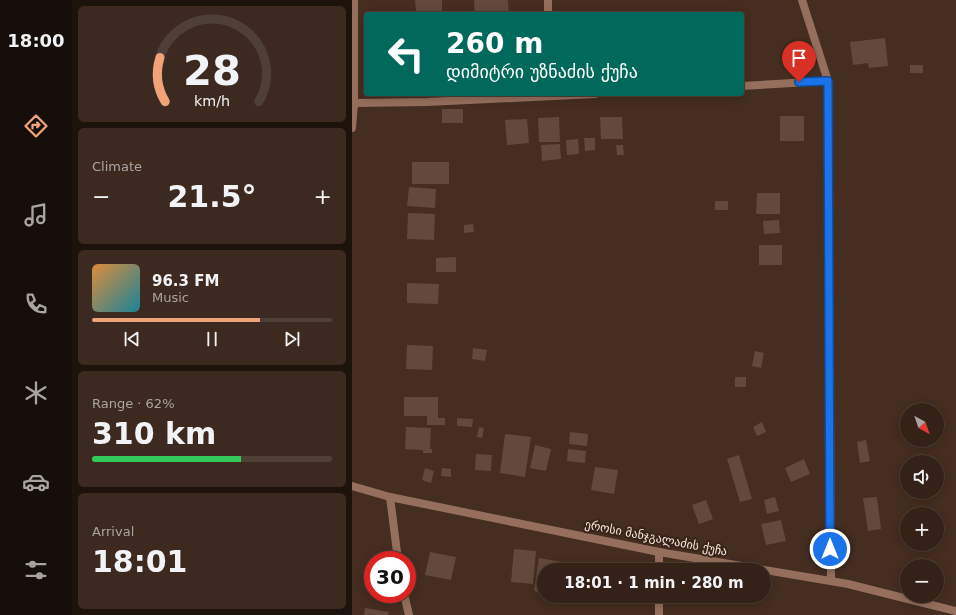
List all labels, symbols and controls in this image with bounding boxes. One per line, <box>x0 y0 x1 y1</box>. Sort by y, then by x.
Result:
text: 260 m <box>446 27 543 60</box>
icon: left <box>380 28 432 80</box>
text: 18:00 <box>7 30 65 51</box>
pin <box>782 41 816 82</box>
text: 28 <box>183 46 241 95</box>
icon: arrive <box>788 47 810 69</box>
text: დიმიტრი უზნაძის ქუჩა <box>446 61 638 82</box>
text: km/h <box>194 92 230 108</box>
icon: directions <box>22 112 50 140</box>
text: Climate <box>92 159 142 174</box>
text: 21.5° <box>167 179 257 214</box>
text: − <box>92 184 110 209</box>
text: + <box>314 184 332 209</box>
icon: music <box>22 201 50 229</box>
text: 96.3 FM <box>152 272 219 290</box>
icon: phone <box>22 290 50 318</box>
text: Music <box>152 290 189 305</box>
icon: previous <box>121 328 143 350</box>
icon: pause <box>201 328 223 350</box>
icon: next <box>281 328 303 350</box>
icon: climate <box>22 379 50 407</box>
text: Range · 62% <box>92 396 175 411</box>
north arrow <box>900 403 944 447</box>
map controls <box>900 403 944 603</box>
text: 310 km <box>92 416 216 451</box>
button: sound <box>900 455 944 499</box>
icon: car <box>22 468 50 496</box>
button: + <box>900 507 944 551</box>
street label: ეროსი მანჯგალაძის ქუჩა <box>584 517 728 559</box>
text: Arrival <box>92 524 134 539</box>
position arrow <box>809 528 851 570</box>
text: 18:01 <box>92 544 188 579</box>
speed limit sign: 30 <box>364 551 416 603</box>
icon: filters <box>22 556 50 584</box>
button: − <box>900 559 944 603</box>
text: 18:01 · 1 min · 280 m <box>564 574 744 592</box>

